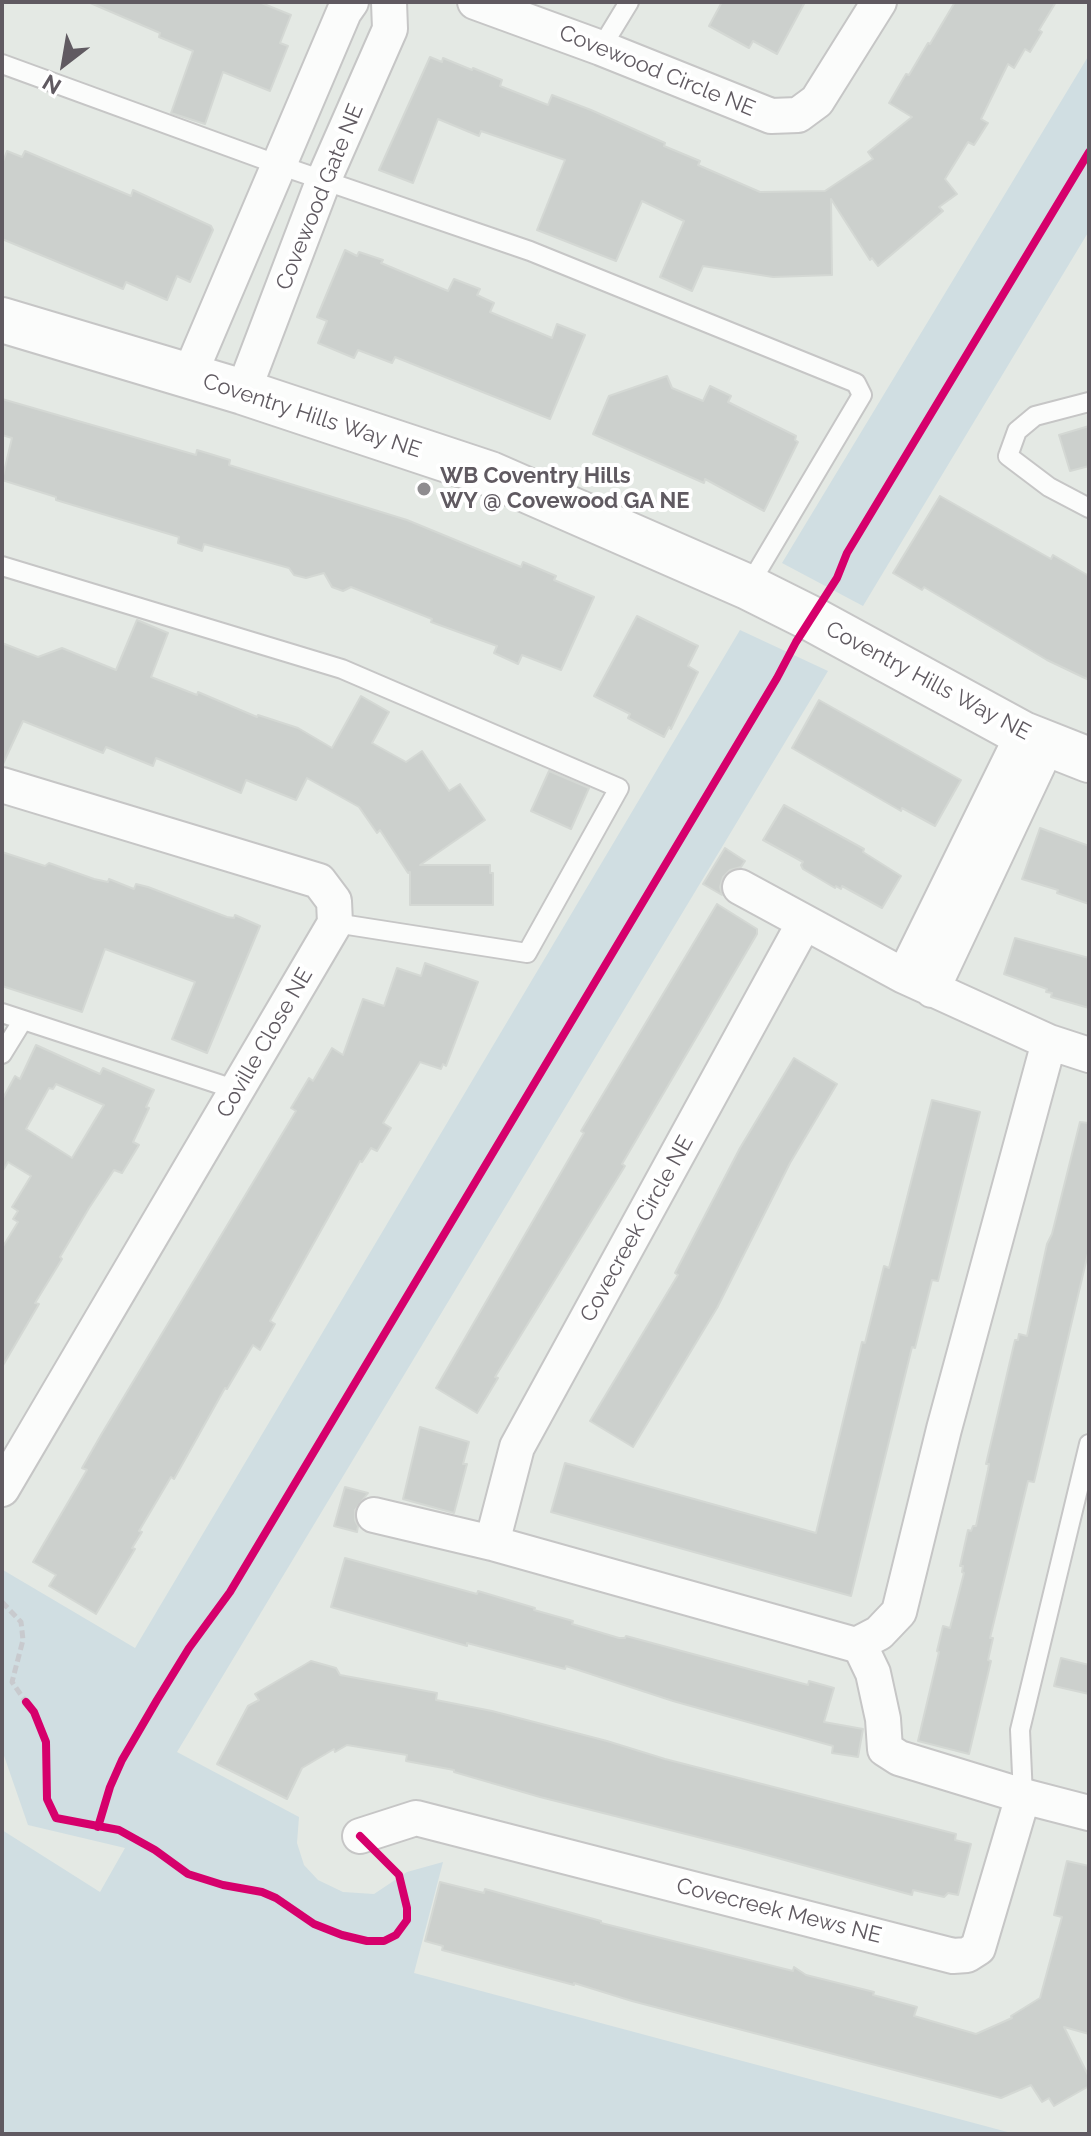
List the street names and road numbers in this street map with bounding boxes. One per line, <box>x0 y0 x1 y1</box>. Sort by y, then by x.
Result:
street label: Covewood Circle NE <box>555 20 759 122</box>
street label: Covewood Gate NE <box>271 100 369 294</box>
street label: Coventry Hills Way NE <box>199 368 425 464</box>
street label: Coventry Hills Way NE <box>821 616 1035 746</box>
street label: Coville Close NE <box>211 963 319 1123</box>
street label: Covecreek Circle NE <box>575 1131 699 1327</box>
street label: Covecreek Mews NE <box>674 1873 884 1949</box>

